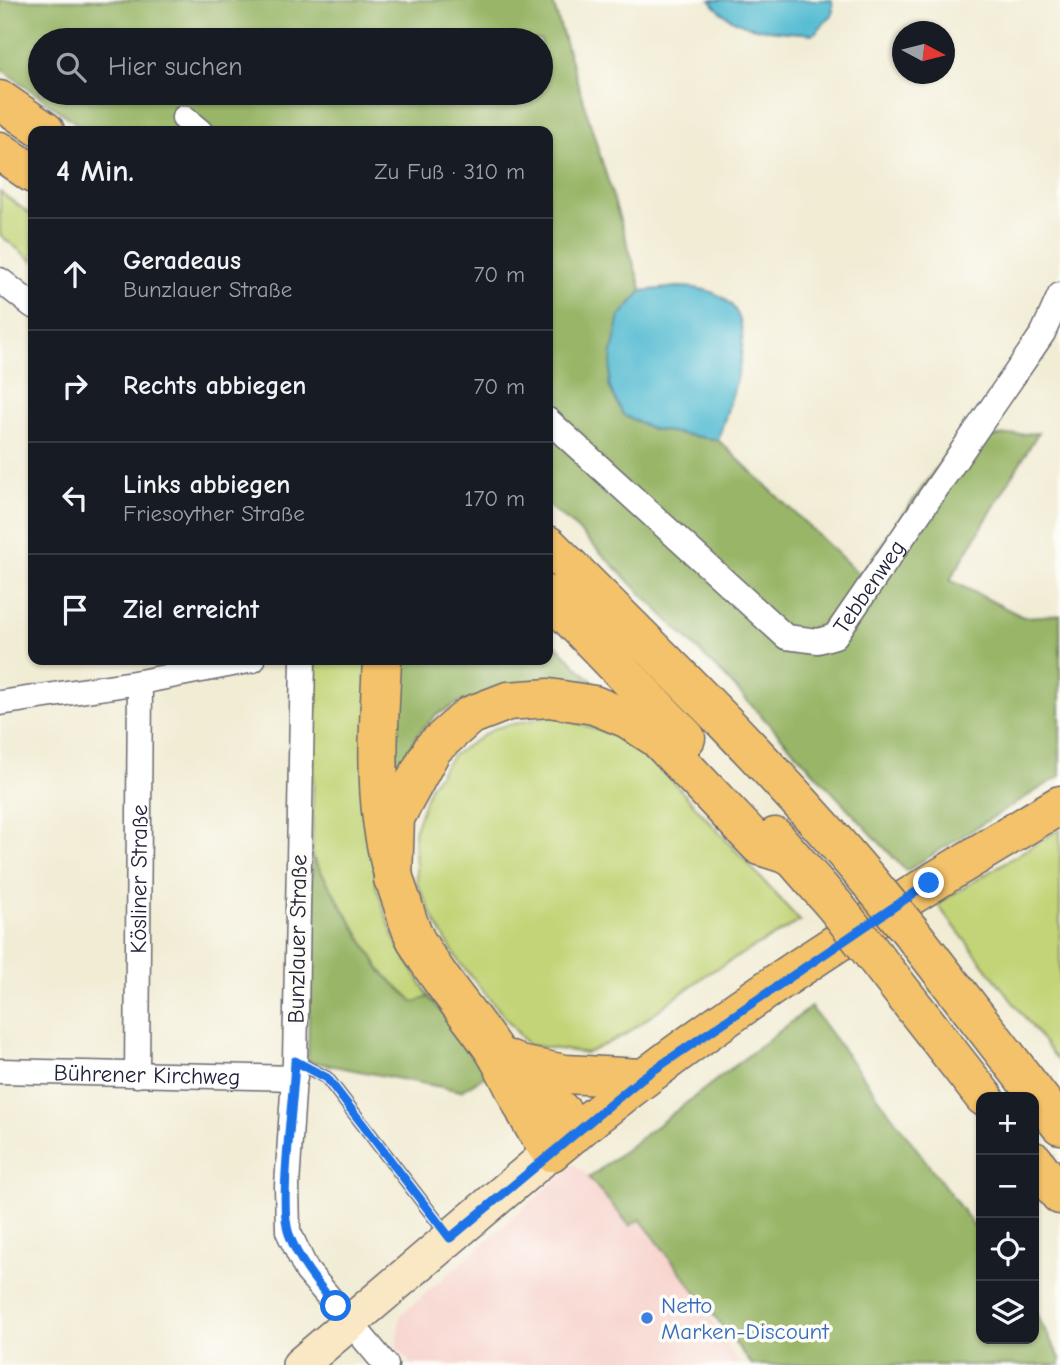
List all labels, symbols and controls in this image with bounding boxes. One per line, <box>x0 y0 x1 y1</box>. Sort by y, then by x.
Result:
north arrow <box>892 21 955 84</box>
search box <box>28 28 553 105</box>
icon: search <box>52 48 90 86</box>
text: Hier suchen <box>108 52 243 82</box>
text: 4 Min. <box>56 154 134 189</box>
text: Zu Fuß · 310 m <box>374 158 525 185</box>
text: Geradeaus <box>123 246 241 276</box>
icon: ahead <box>56 255 94 293</box>
text: 70 m <box>473 261 525 288</box>
text: Bunzlauer Straße <box>123 276 292 303</box>
icon: right <box>56 367 94 405</box>
text: Rechts abbiegen <box>123 371 306 401</box>
text: 70 m <box>473 373 525 400</box>
text: Links abbiegen <box>123 470 290 500</box>
icon: left <box>56 479 94 517</box>
text: 170 m <box>464 485 525 512</box>
text: Friesoyther Straße <box>123 500 305 527</box>
street label: Tebbenweg <box>828 535 911 639</box>
icon: arrive <box>56 591 94 629</box>
text: Ziel erreicht <box>123 595 259 625</box>
street label: Kösliner Straße <box>125 804 153 954</box>
street label: Bunzlauer Straße <box>283 854 312 1024</box>
route end <box>913 867 944 898</box>
street label: Bührener Kirchweg <box>53 1059 241 1091</box>
map controls <box>976 1092 1039 1344</box>
button: + <box>976 1092 1039 1155</box>
button: − <box>976 1155 1039 1218</box>
button: locate <box>976 1218 1039 1281</box>
button: layers <box>976 1281 1039 1344</box>
route start <box>320 1290 351 1321</box>
place label: Netto Marken-Discount <box>661 1292 830 1345</box>
marker: Netto Marken-Discount <box>639 1310 655 1326</box>

